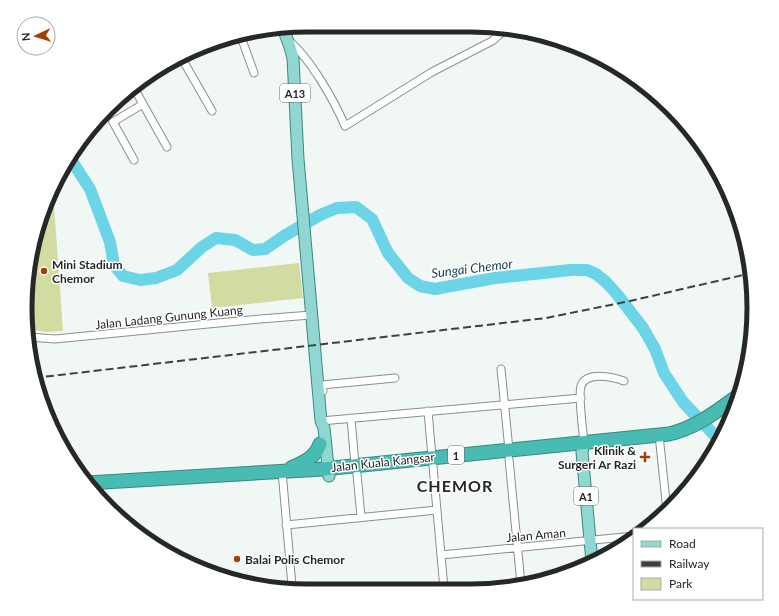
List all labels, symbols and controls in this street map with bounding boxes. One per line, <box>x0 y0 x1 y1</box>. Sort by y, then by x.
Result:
north arrow <box>16 16 56 56</box>
text: N <box>19 32 32 41</box>
road number: A13 <box>280 84 310 102</box>
water label: Sungai Chemor <box>430 255 514 281</box>
place label: Mini Stadium Chemor <box>52 257 123 286</box>
marker: Mini Stadium Chemor <box>39 266 49 276</box>
street label: Jalan Ladang Gunung Kuang <box>95 302 243 332</box>
place label: Klinik & Surgeri Ar Razi <box>558 443 636 472</box>
road number: 1 <box>448 446 464 464</box>
street label: Jalan Kuala Kangsar <box>331 449 436 475</box>
marker: Klinik & Surgeri Ar Razi <box>639 451 651 463</box>
district label: CHEMOR <box>417 476 493 495</box>
road number: A1 <box>574 487 598 505</box>
street label: Jalan Aman <box>506 525 566 545</box>
legend <box>633 528 763 600</box>
text: Road <box>669 536 696 551</box>
place label: Balai Polis Chemor <box>245 552 345 567</box>
marker: Balai Polis Chemor <box>232 554 242 564</box>
text: Railway <box>669 556 710 571</box>
text: Park <box>669 576 693 591</box>

